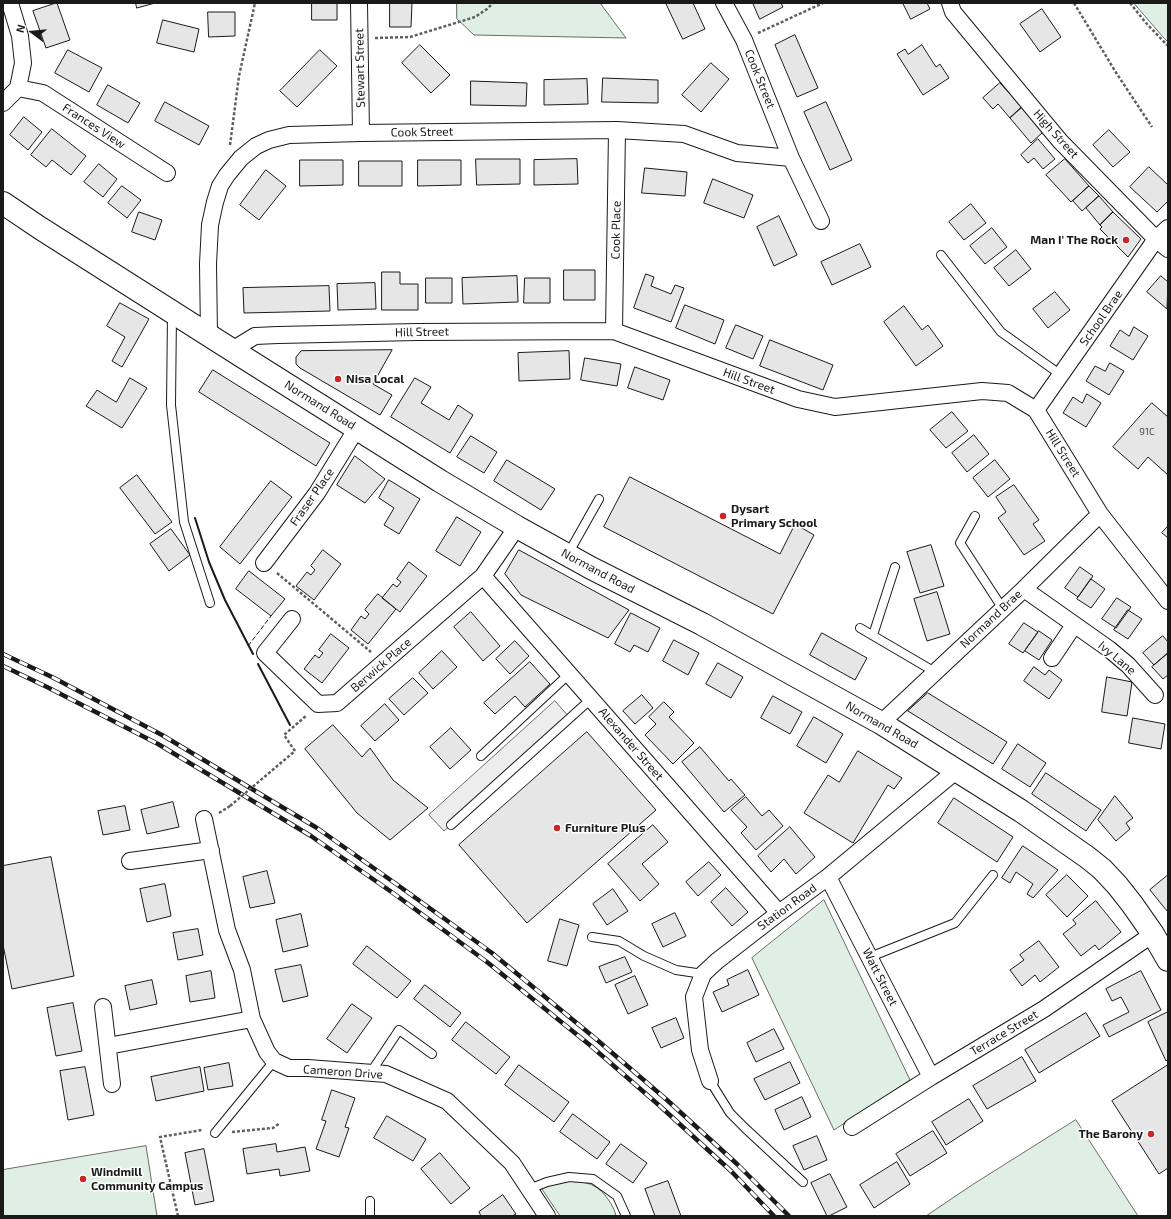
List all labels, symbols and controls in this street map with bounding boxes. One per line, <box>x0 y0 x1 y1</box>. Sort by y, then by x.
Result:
north arrow <box>12 12 52 52</box>
text: N <box>13 23 27 34</box>
street label: Stewart Street <box>352 28 368 108</box>
street label: Cook Street <box>742 47 778 111</box>
street label: Frances View <box>60 100 128 152</box>
street label: High Street <box>1030 107 1082 161</box>
street label: Cook Street <box>391 124 453 140</box>
street label: Cook Place <box>608 201 624 259</box>
place label: Man I' The Rock <box>1030 233 1118 247</box>
marker: Man I' The Rock <box>1121 235 1131 245</box>
street label: School Brae <box>1077 287 1125 349</box>
street label: Hill Street <box>395 324 449 340</box>
street label: Hill Street <box>721 365 777 397</box>
place label: Nisa Local <box>346 372 404 386</box>
marker: Nisa Local <box>333 374 343 384</box>
street label: Normand Road <box>282 377 358 433</box>
street label: Hill Street <box>1043 426 1083 480</box>
house number: 91C <box>1139 426 1155 438</box>
street label: Fraser Place <box>287 465 337 529</box>
place label: Dysart Primary School <box>731 502 817 530</box>
marker: Dysart Primary School <box>718 511 728 521</box>
street label: Normand Road <box>559 546 637 596</box>
street label: Normand Brae <box>957 587 1025 651</box>
street label: Berwick Place <box>348 635 414 695</box>
street label: Ivy Lane <box>1095 638 1139 678</box>
street label: Normand Road <box>843 698 921 752</box>
street label: Alexander Street <box>596 705 666 783</box>
place label: Furniture Plus <box>565 821 646 835</box>
marker: Furniture Plus <box>552 823 562 833</box>
street label: Station Road <box>755 881 819 933</box>
street label: Watt Street <box>859 946 901 1008</box>
street label: Terrace Street <box>967 1007 1041 1059</box>
street label: Cameron Drive <box>303 1062 383 1082</box>
place label: The Barony <box>1079 1127 1143 1141</box>
marker: The Barony <box>1146 1129 1156 1139</box>
place label: Windmill Community Campus <box>91 1165 203 1193</box>
marker: Windmill Community Campus <box>78 1174 88 1184</box>

